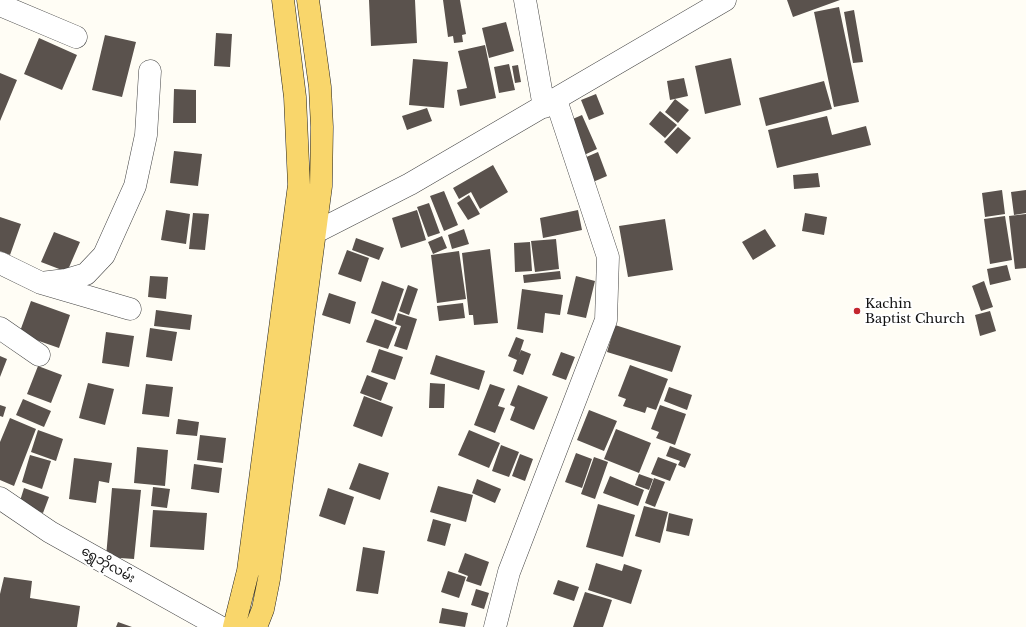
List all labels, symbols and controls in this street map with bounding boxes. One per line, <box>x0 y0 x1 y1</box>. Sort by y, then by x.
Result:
place label: Kachin Baptist Church <box>865 296 965 327</box>
marker: Kachin Baptist Church <box>852 306 862 316</box>
street label: ရွှေဘိုလမ်း <box>78 543 138 587</box>

